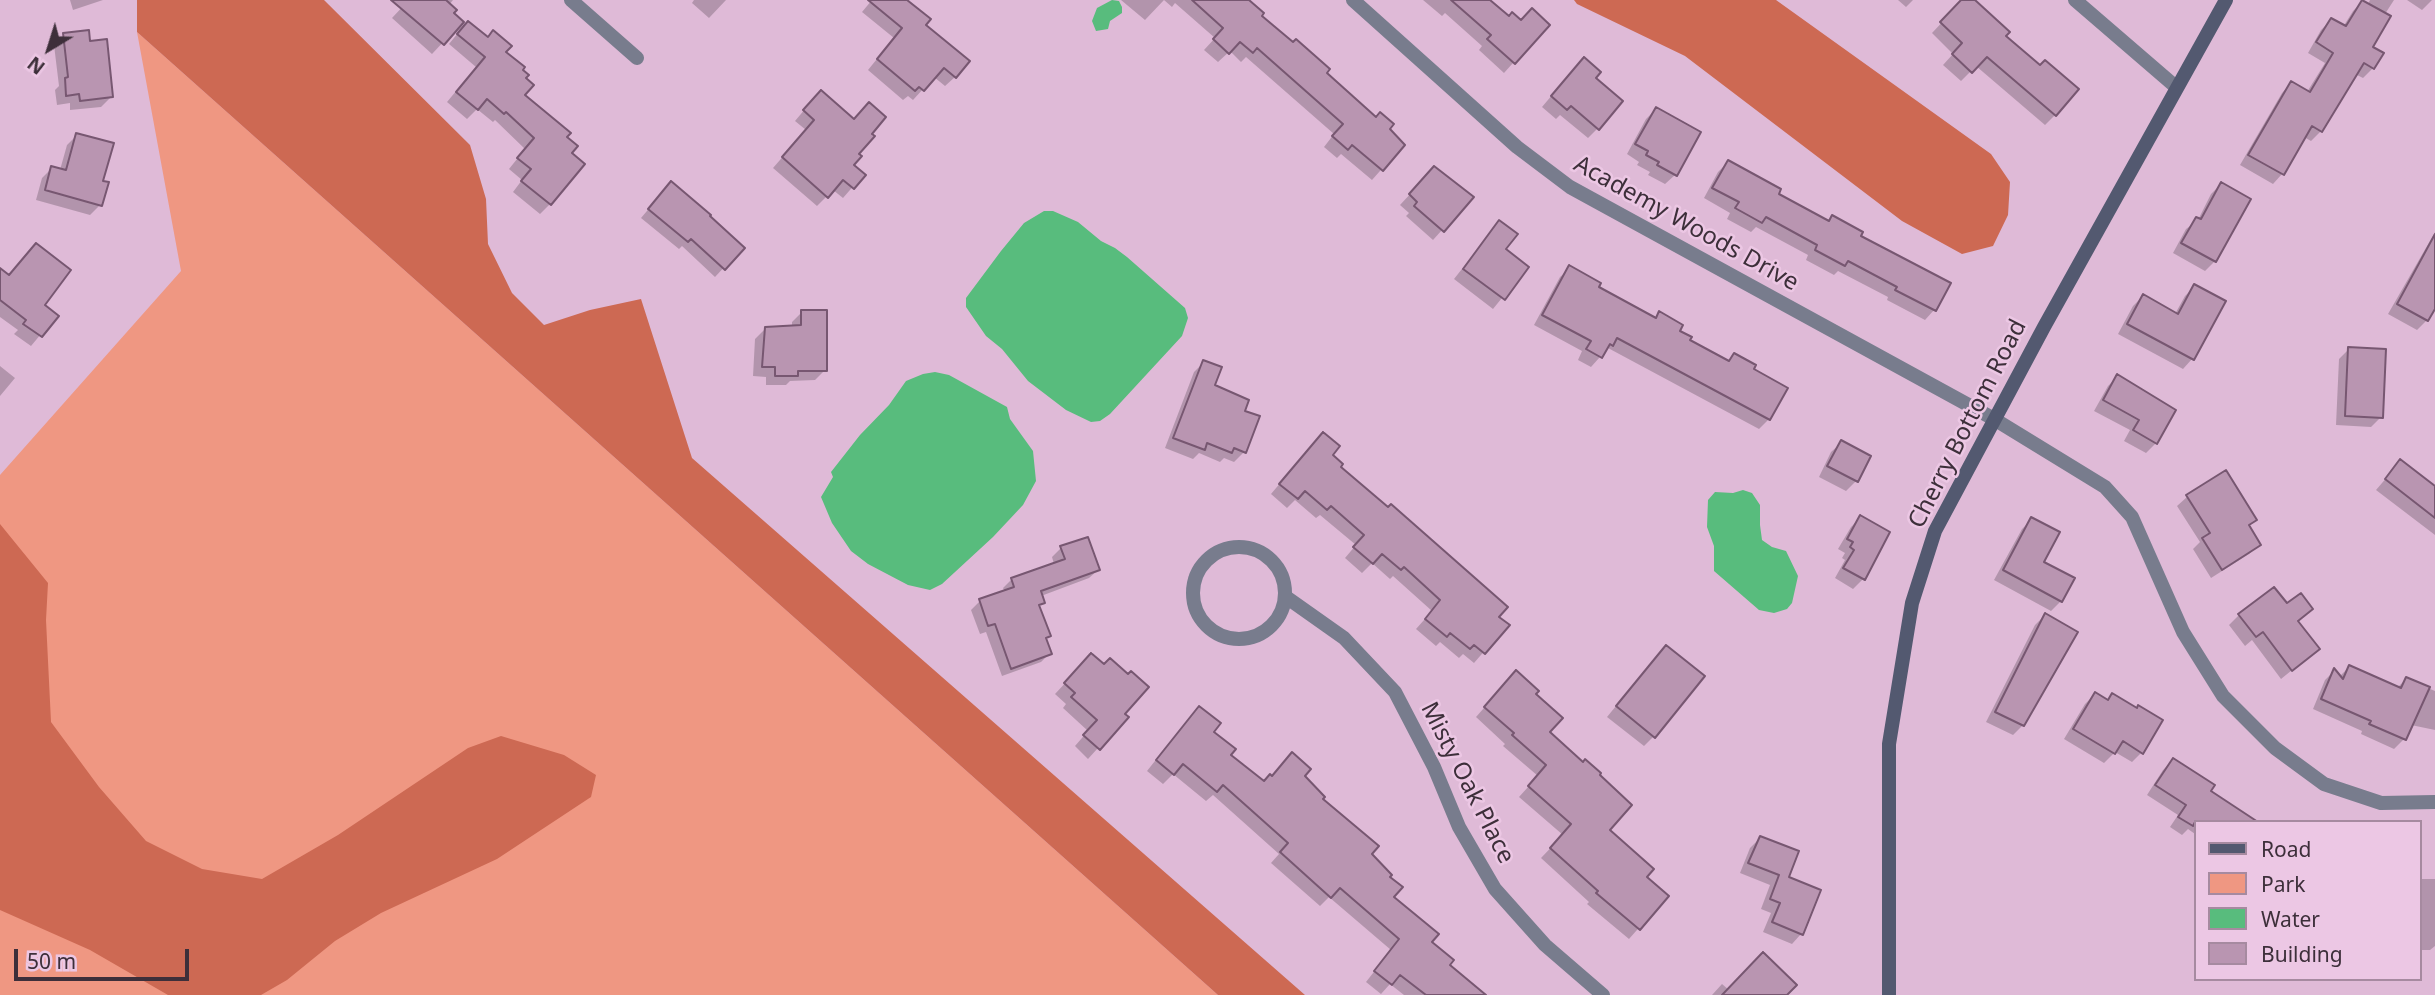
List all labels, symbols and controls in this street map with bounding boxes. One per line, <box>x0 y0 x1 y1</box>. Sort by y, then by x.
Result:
north arrow <box>14 14 84 84</box>
text: N <box>22 51 50 81</box>
street label: Academy Woods Drive <box>1569 150 1803 298</box>
street label: Cherry Bottom Road <box>1903 315 2033 533</box>
street label: Misty Oak Place <box>1414 698 1520 868</box>
legend <box>2194 820 2421 981</box>
text: Road <box>2261 835 2311 863</box>
text: Park <box>2261 870 2305 898</box>
text: Water <box>2261 905 2320 933</box>
scale bar <box>18 936 192 980</box>
text: Building <box>2261 940 2343 968</box>
text: 50 m <box>27 947 76 975</box>

